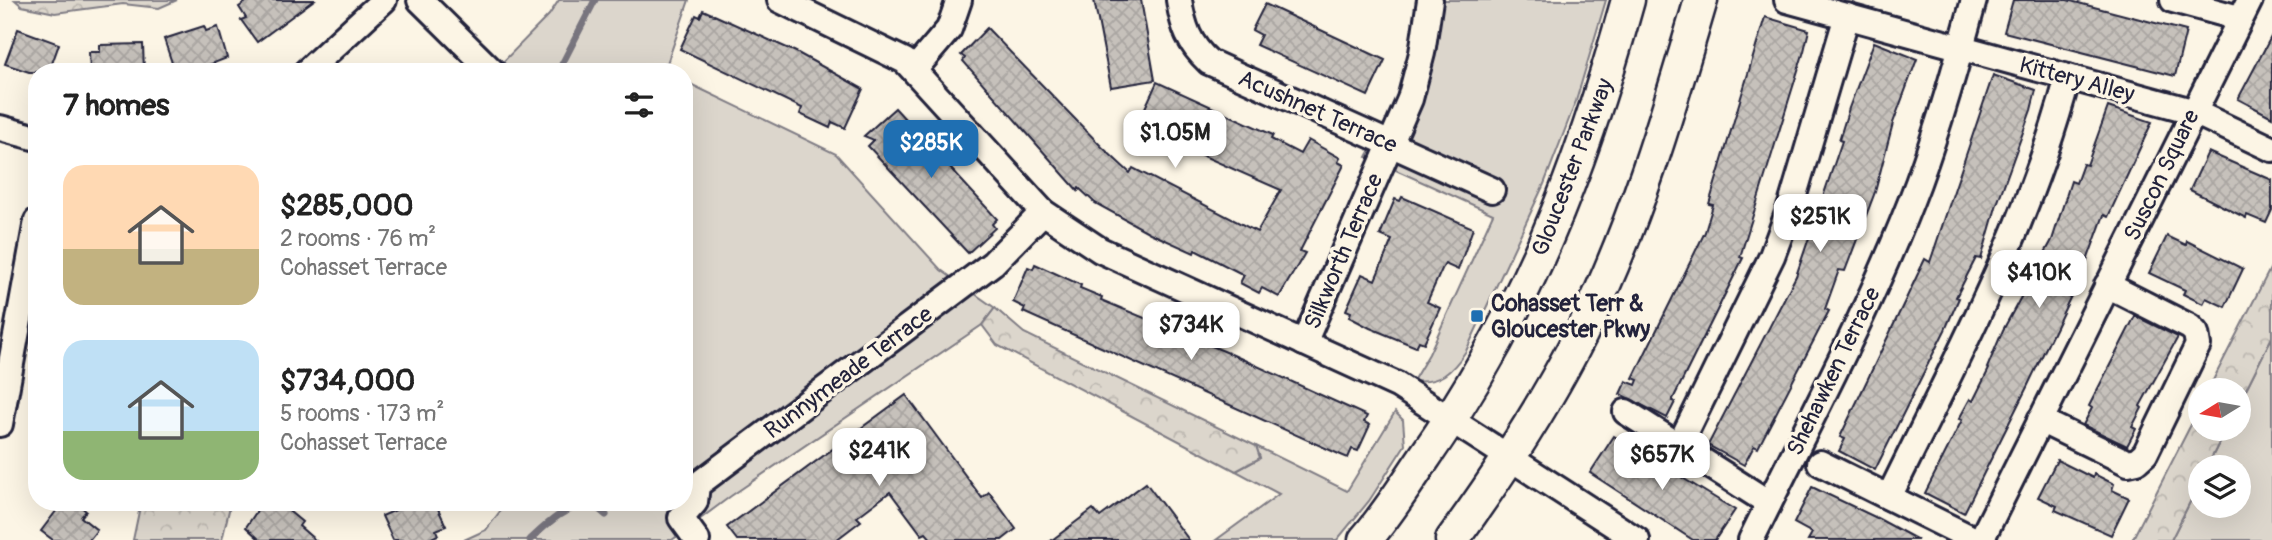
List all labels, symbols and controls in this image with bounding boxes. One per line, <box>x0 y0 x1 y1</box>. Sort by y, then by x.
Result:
street label: Kittery Alley <box>2016 50 2138 109</box>
street label: Acushnet Terrace <box>1234 63 1402 160</box>
street label: Gloucester Parkway <box>1525 74 1620 260</box>
icon: filters <box>620 86 658 124</box>
text: 7 homes <box>63 87 170 124</box>
street label: Suscon Square <box>2117 104 2206 246</box>
pin: $1.05M <box>1118 110 1232 170</box>
text: $1.05M <box>1139 118 1211 147</box>
pin: $285K <box>882 120 980 180</box>
text: $285K <box>899 128 963 157</box>
street label: Silkworth Terrace <box>1298 168 1390 334</box>
text: $285,000 <box>280 187 414 224</box>
icon: home <box>119 193 203 277</box>
pin: $251K <box>1771 194 1869 254</box>
text: $251K <box>1790 202 1850 231</box>
text: 2 rooms · 76 m² <box>280 224 436 253</box>
pin: $410K <box>1990 250 2088 310</box>
text: Cohasset Terrace <box>280 253 447 282</box>
text: $410K <box>2007 258 2071 287</box>
street label: Shehawken Terrace <box>1780 282 1887 460</box>
place label: Cohasset Terr & Gloucester Pkwy <box>1491 289 1650 344</box>
street label: Runnymeade Terrace <box>758 299 939 445</box>
pin: $734K <box>1142 302 1240 362</box>
marker: Cohasset Terr & Gloucester Pkwy <box>1469 308 1485 324</box>
text: $734K <box>1159 310 1223 339</box>
text: $734,000 <box>280 362 415 399</box>
icon: home <box>119 368 203 452</box>
north arrow <box>2188 378 2250 441</box>
map controls <box>2188 378 2251 518</box>
text: 5 rooms · 173 m² <box>280 399 444 428</box>
text: Cohasset Terrace <box>280 428 447 457</box>
pin: $241K <box>830 428 928 488</box>
pin: $657K <box>1613 433 1711 492</box>
text: $241K <box>848 436 910 465</box>
text: $657K <box>1630 440 1694 469</box>
button: layers <box>2188 455 2251 518</box>

